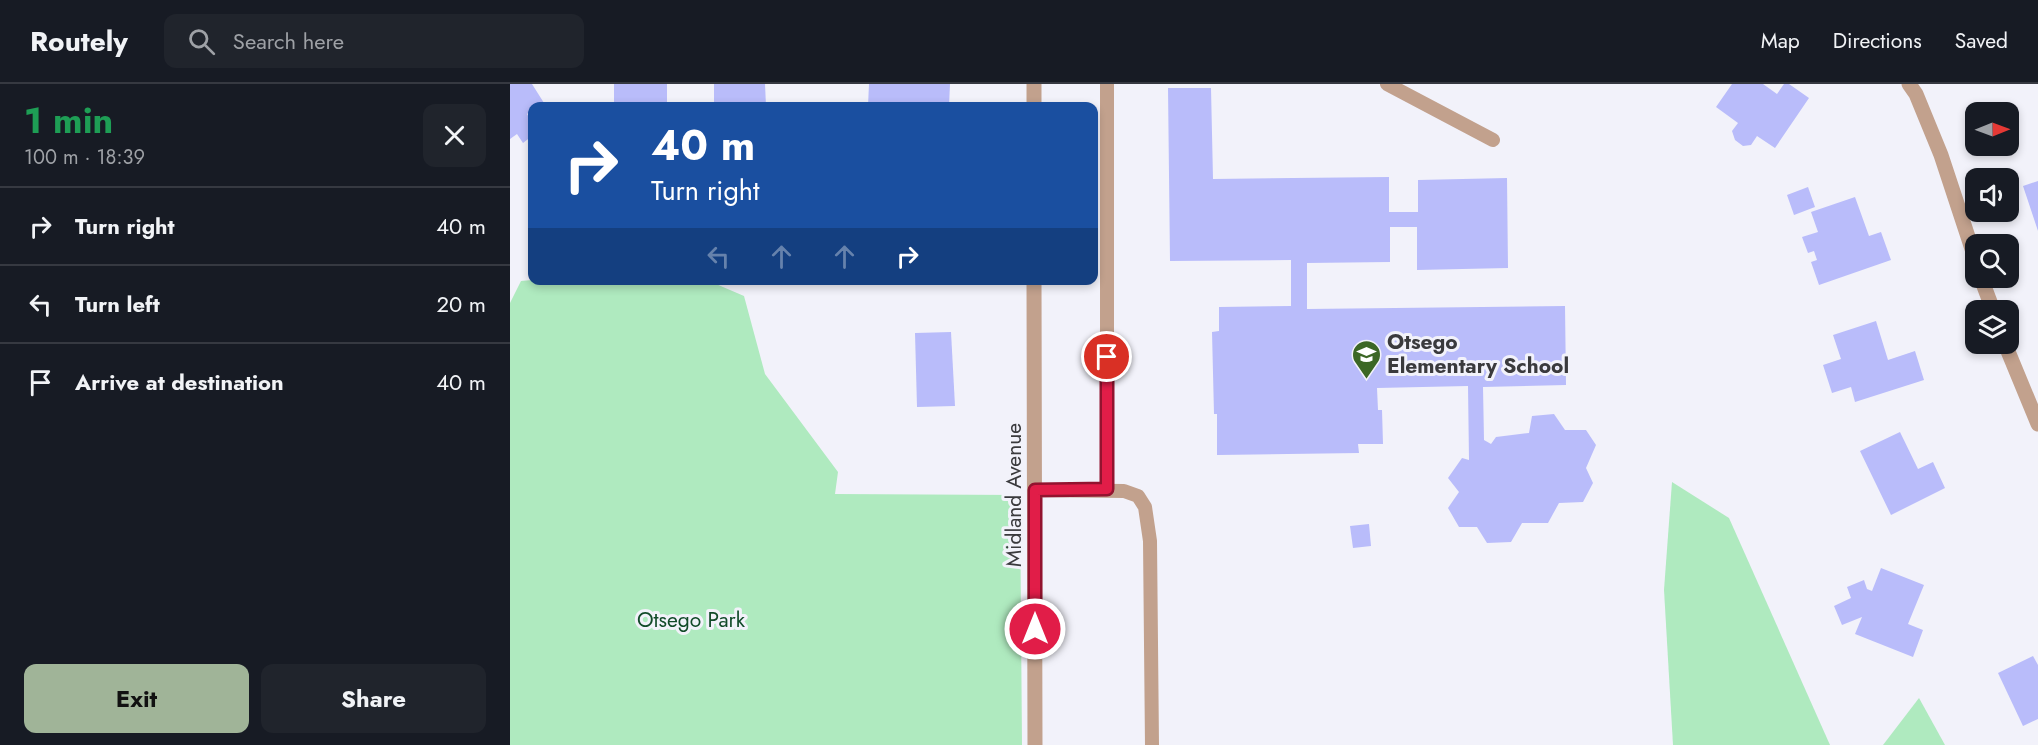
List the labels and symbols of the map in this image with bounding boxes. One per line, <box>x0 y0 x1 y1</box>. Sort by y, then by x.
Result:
north arrow <box>1965 102 2019 156</box>
place label: Otsego Elementary School <box>1387 327 1569 381</box>
pin <box>1081 331 1132 382</box>
school or university icon: Otsego Elementary School <box>1350 338 1382 380</box>
street label: Midland Avenue <box>999 423 1029 567</box>
position arrow <box>1003 597 1067 661</box>
park label: Otsego Park <box>637 605 746 635</box>

